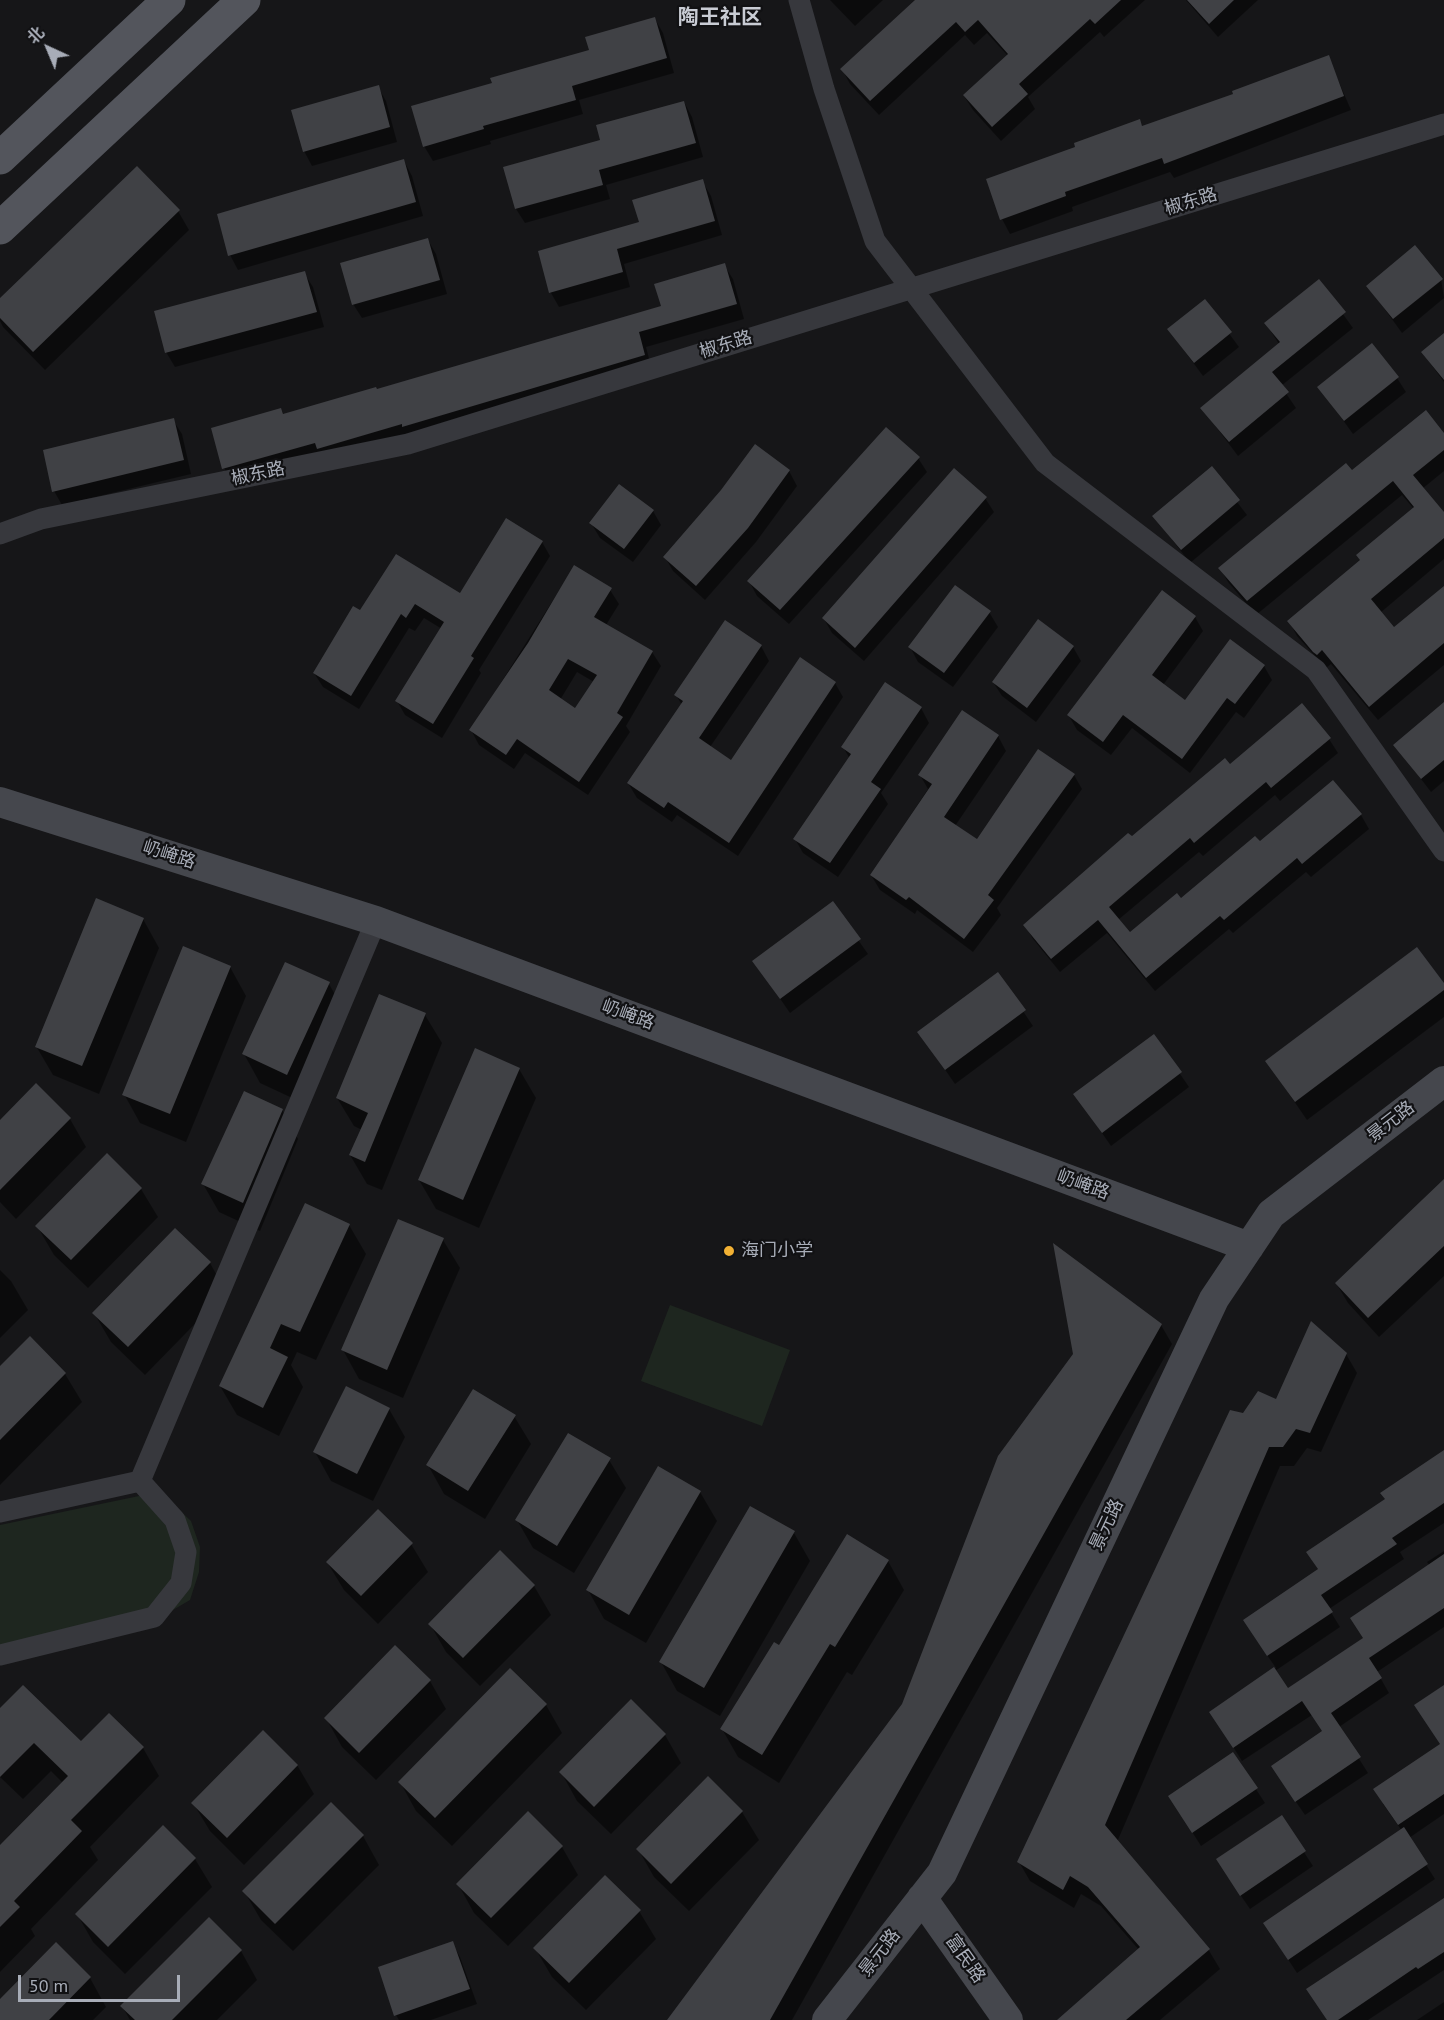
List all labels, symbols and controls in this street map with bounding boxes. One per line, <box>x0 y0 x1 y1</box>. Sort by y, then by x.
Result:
district label: 陶王社区 <box>678 5 762 31</box>
north arrow <box>18 18 78 78</box>
text: 北 <box>23 22 48 48</box>
street label: 椒东路 <box>1162 184 1220 220</box>
street label: 椒东路 <box>697 327 755 363</box>
street label: 椒东路 <box>229 458 287 490</box>
street label: 屷崦路 <box>140 836 198 874</box>
street label: 屷崦路 <box>599 996 657 1034</box>
street label: 景元路 <box>1363 1097 1419 1147</box>
street label: 屷崦路 <box>1054 1166 1112 1204</box>
place label: 海门小学 <box>741 1240 813 1262</box>
marker: 海门小学 <box>722 1244 736 1258</box>
street label: 景元路 <box>1086 1496 1128 1554</box>
street label: 景元路 <box>855 1925 905 1981</box>
street label: 富民路 <box>941 1931 989 1987</box>
scale bar <box>21 1963 183 2001</box>
text: 50 m <box>29 1974 68 1997</box>

